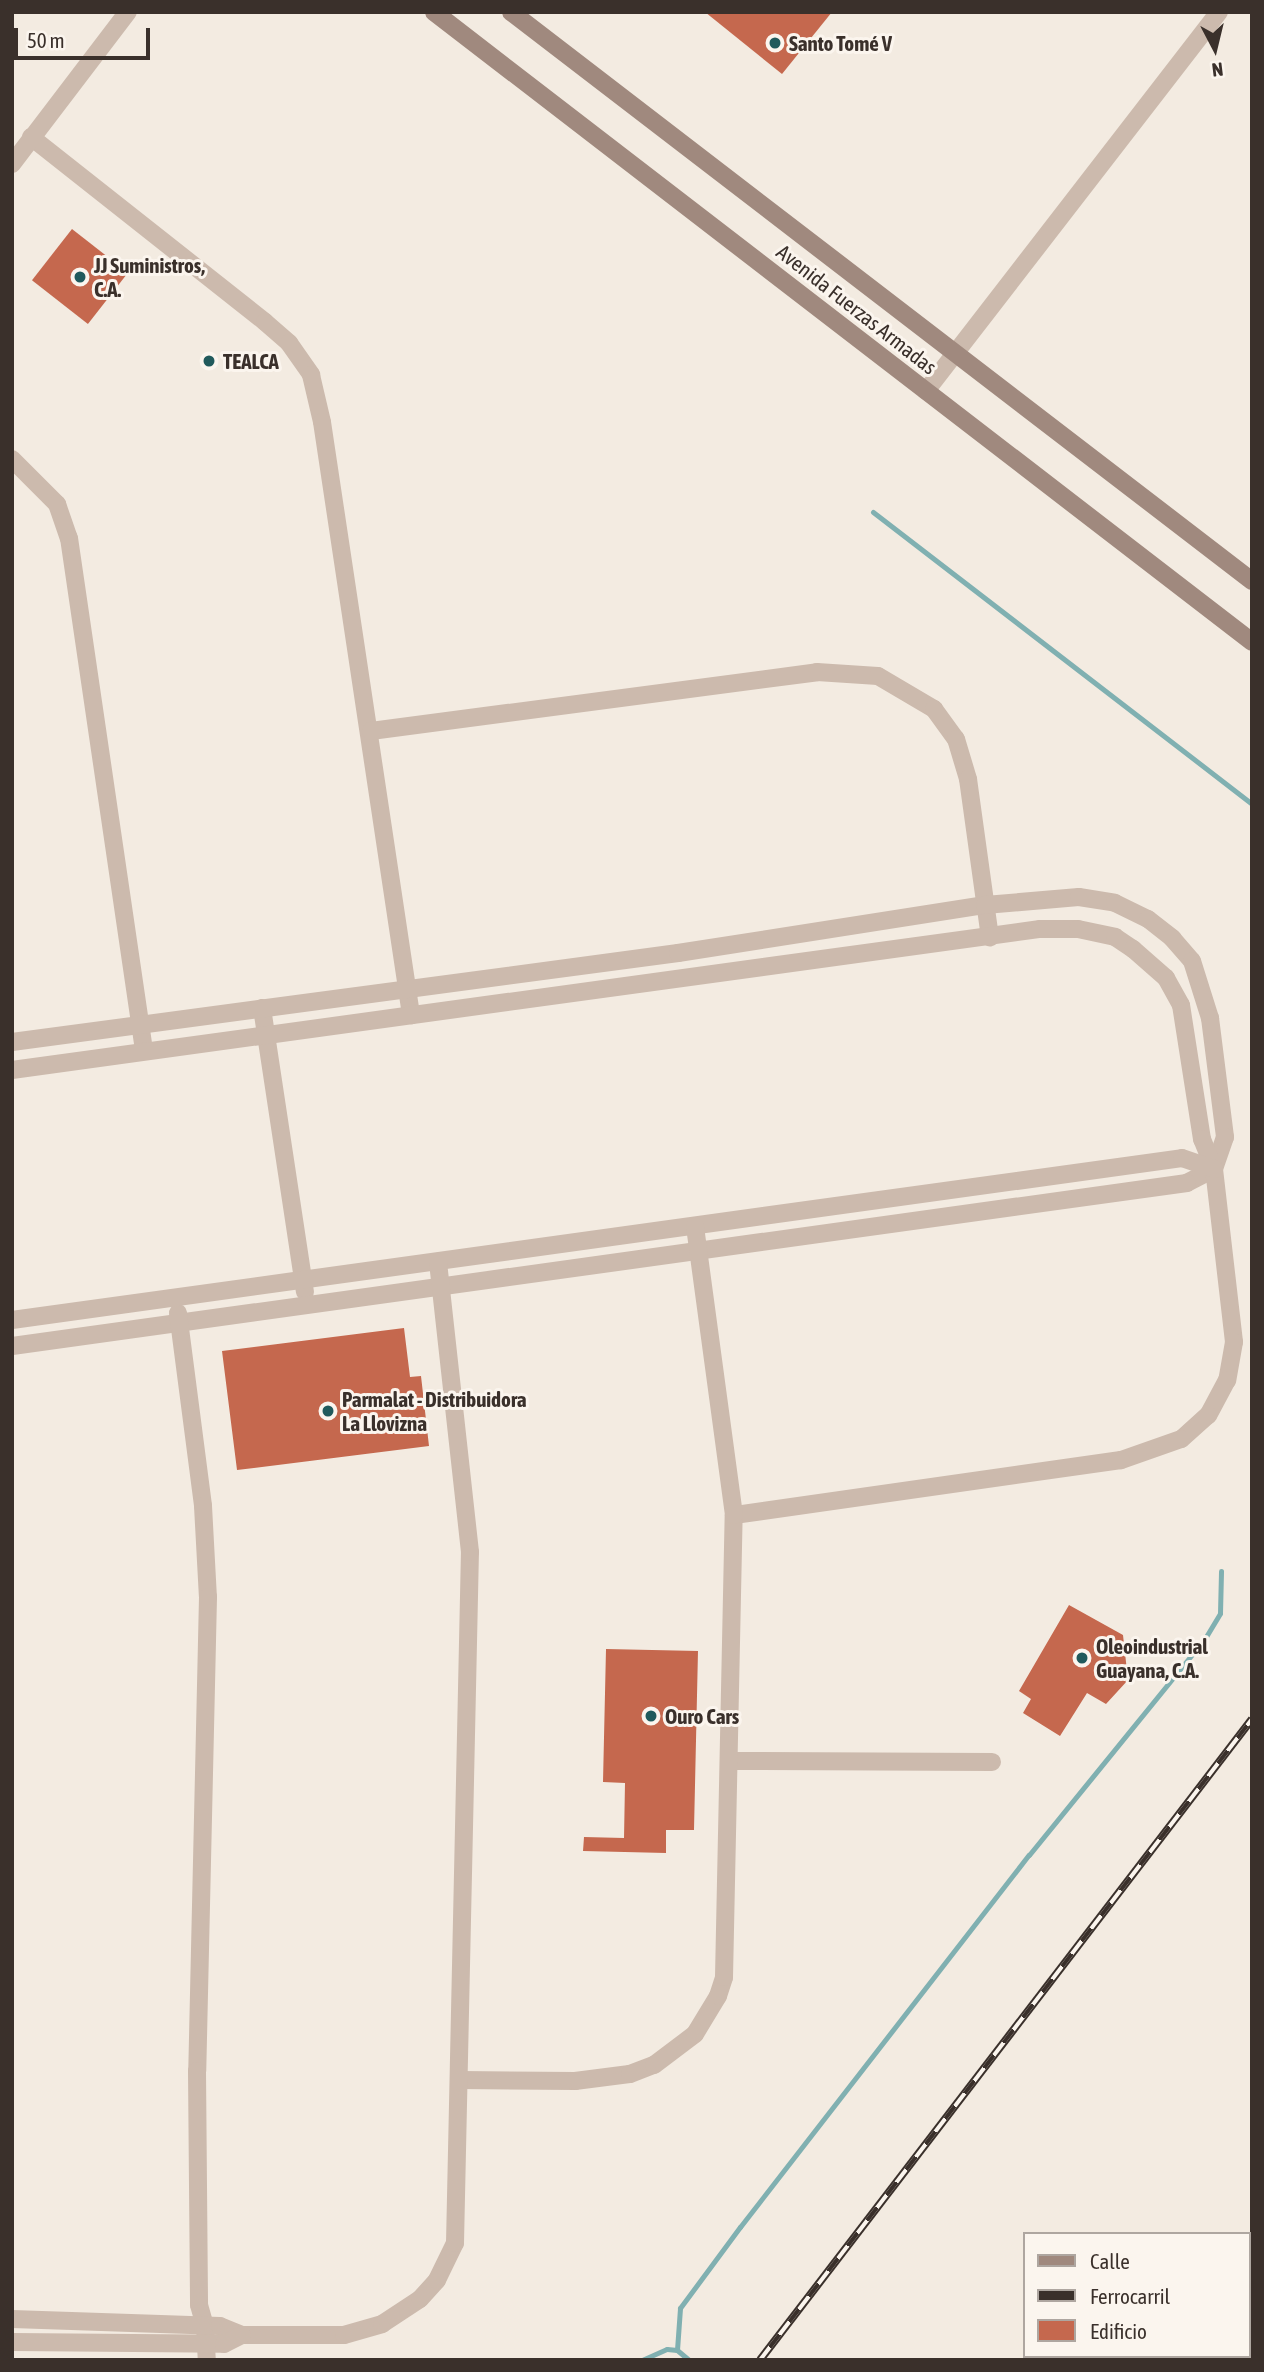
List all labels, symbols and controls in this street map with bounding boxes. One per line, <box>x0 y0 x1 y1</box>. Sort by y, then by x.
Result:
scale bar <box>18 14 154 58</box>
north arrow <box>1180 14 1250 84</box>
text: 50 m <box>27 28 65 52</box>
place label: Santo Tomé V <box>789 30 892 56</box>
marker: Santo Tomé V <box>767 35 783 51</box>
text: N <box>1211 58 1224 81</box>
street label: Avenida Fuerzas Armadas <box>772 239 942 379</box>
place label: JJ Suministros, C.A. <box>94 252 205 302</box>
marker: JJ Suministros, C.A. <box>72 269 88 285</box>
place label: TEALCA <box>223 348 279 374</box>
marker: TEALCA <box>201 353 217 369</box>
place label: Parmalat - Distribuidora La Llovizna <box>342 1386 526 1436</box>
marker: Parmalat - Distribuidora La Llovizna <box>320 1403 336 1419</box>
place label: Oleoindustrial Guayana, C.A. <box>1096 1633 1208 1683</box>
marker: Oleoindustrial Guayana, C.A. <box>1074 1650 1090 1666</box>
place label: Ouro Cars <box>665 1703 739 1729</box>
marker: Ouro Cars <box>643 1708 659 1724</box>
legend <box>1023 2232 1250 2358</box>
text: Calle <box>1090 2249 1130 2273</box>
text: Ferrocarril <box>1090 2284 1170 2308</box>
text: Edificio <box>1090 2319 1147 2343</box>

